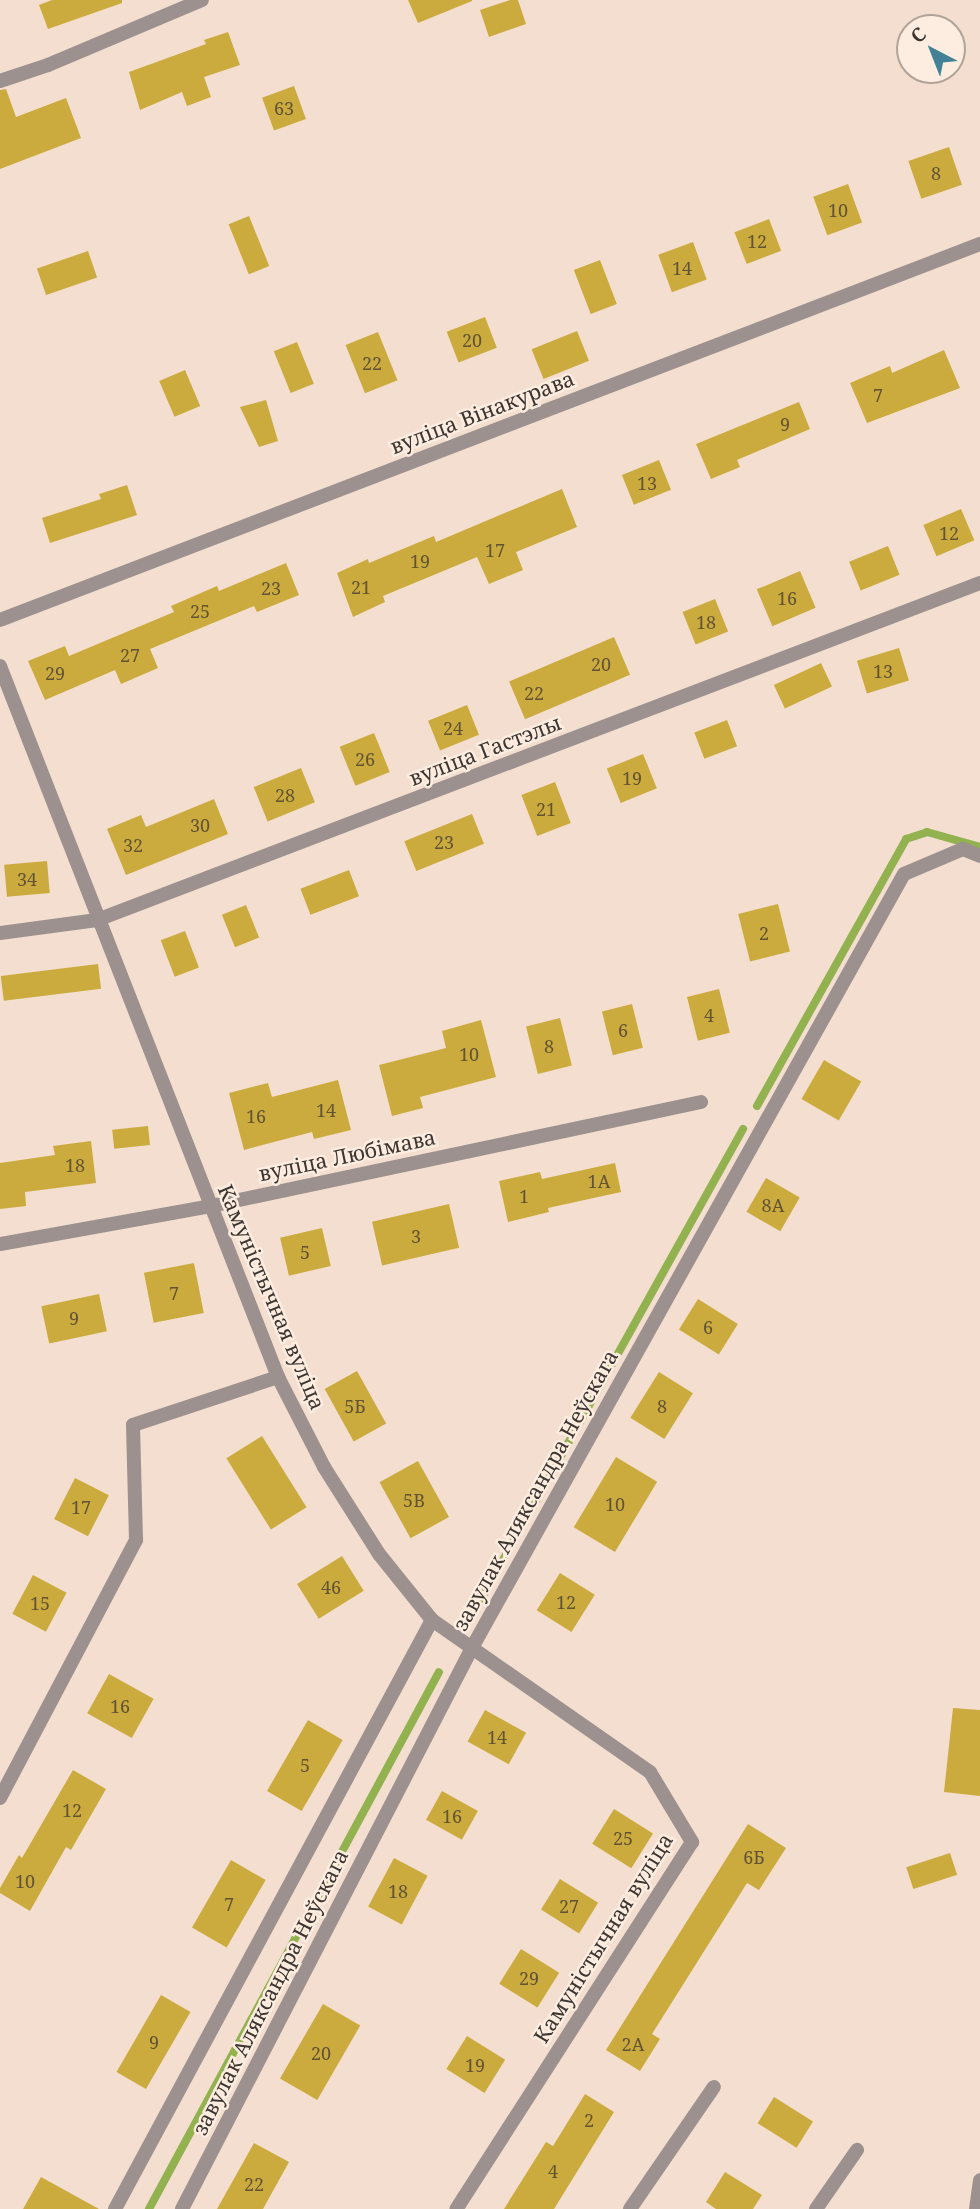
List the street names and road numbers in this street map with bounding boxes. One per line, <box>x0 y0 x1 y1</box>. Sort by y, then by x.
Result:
street label: вуліца Вінакурава <box>386 365 578 459</box>
street label: вуліца Гастэлы <box>405 709 565 791</box>
street label: вуліца Любімава <box>256 1124 438 1186</box>
street label: Камуністычная вуліца <box>213 1181 331 1413</box>
street label: завулак Аляксандра Неўскага <box>447 1345 623 1635</box>
street label: Камуністычная вуліца <box>528 1829 678 2047</box>
street label: завулак Аляксандра Неўскага <box>187 1845 353 2139</box>

